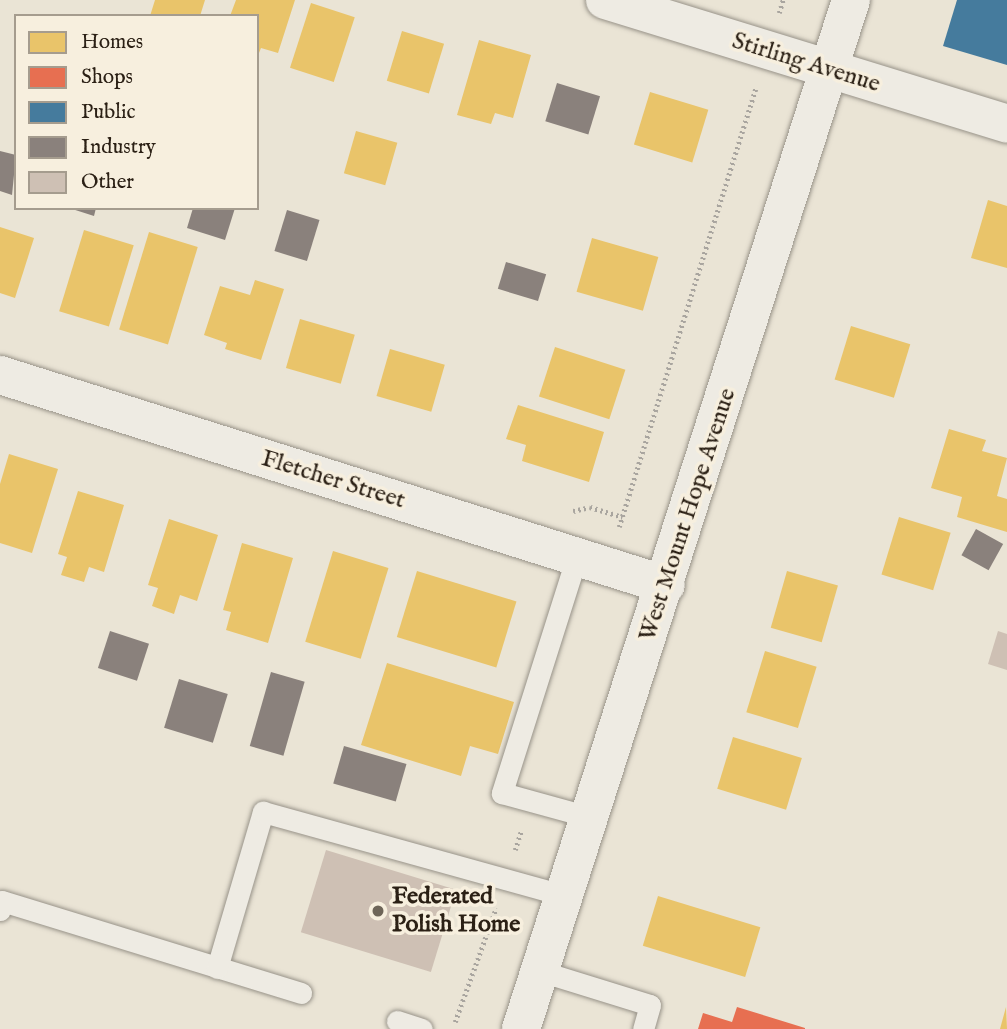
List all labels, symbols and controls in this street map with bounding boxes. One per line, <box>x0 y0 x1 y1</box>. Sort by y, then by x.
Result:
legend <box>14 14 259 210</box>
street label: Stirling Avenue <box>729 27 883 99</box>
text: Homes <box>81 29 143 56</box>
text: Shops <box>81 64 133 91</box>
text: Public <box>81 99 135 126</box>
text: Industry <box>81 134 156 161</box>
text: Other <box>81 169 134 196</box>
street label: West Mount Hope Avenue <box>633 385 743 645</box>
street label: Fletcher Street <box>258 445 408 515</box>
place label: Federated Polish Home <box>392 883 520 939</box>
marker: Federated Polish Home <box>370 903 386 919</box>

